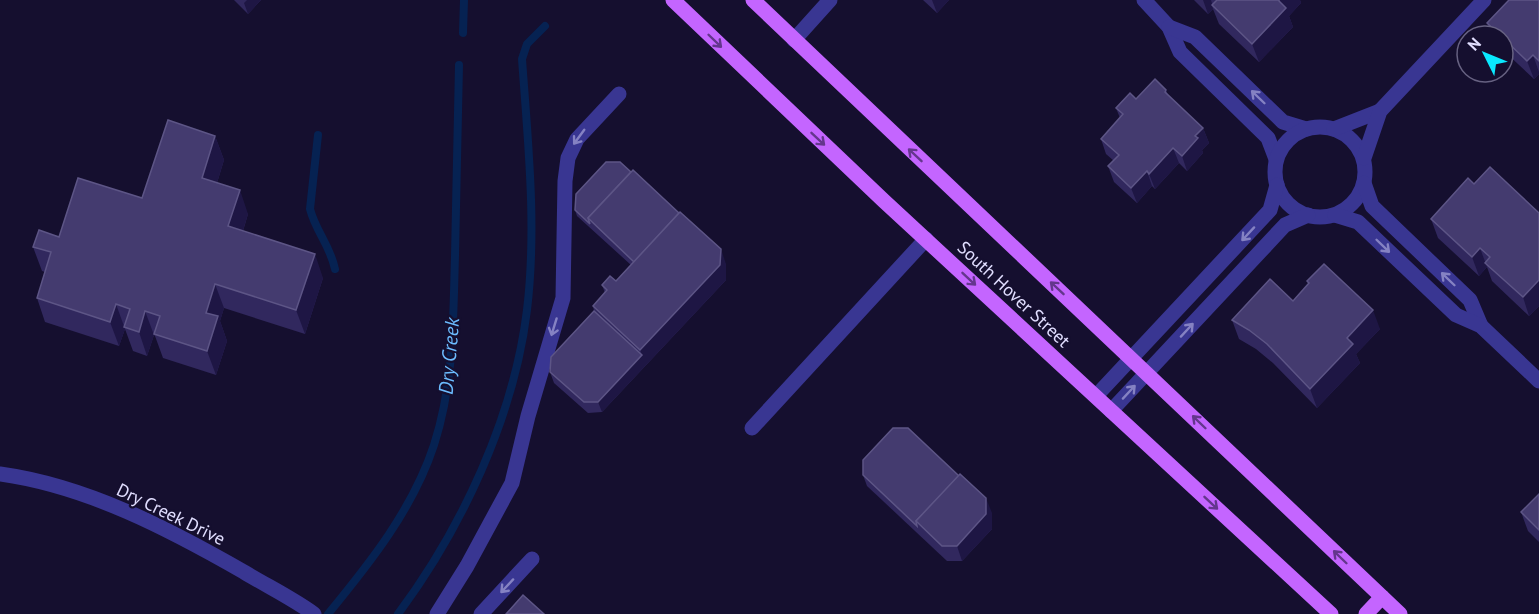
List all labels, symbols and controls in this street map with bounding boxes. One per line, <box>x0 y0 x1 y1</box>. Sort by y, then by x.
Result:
north arrow <box>1455 24 1515 84</box>
one-way arrow <box>708 33 723 48</box>
text: N <box>1463 33 1485 54</box>
one-way arrow <box>1251 90 1266 105</box>
one-way arrow <box>573 129 586 145</box>
one-way arrow <box>811 132 826 146</box>
one-way arrow <box>908 148 923 162</box>
one-way arrow <box>1241 226 1255 241</box>
street label: South Hover Street <box>953 236 1075 352</box>
one-way arrow <box>1375 238 1390 253</box>
one-way arrow <box>961 272 976 286</box>
one-way arrow <box>1440 272 1455 286</box>
one-way arrow <box>1049 281 1064 296</box>
water label: Dry Creek <box>433 316 465 395</box>
one-way arrow <box>548 317 559 336</box>
one-way arrow <box>1180 323 1194 338</box>
one-way arrow <box>1122 384 1136 399</box>
one-way arrow <box>1192 415 1207 429</box>
street label: Dry Creek Drive <box>113 478 229 550</box>
one-way arrow <box>1204 496 1219 510</box>
one-way arrow <box>1332 549 1347 564</box>
one-way arrow <box>499 579 514 594</box>

